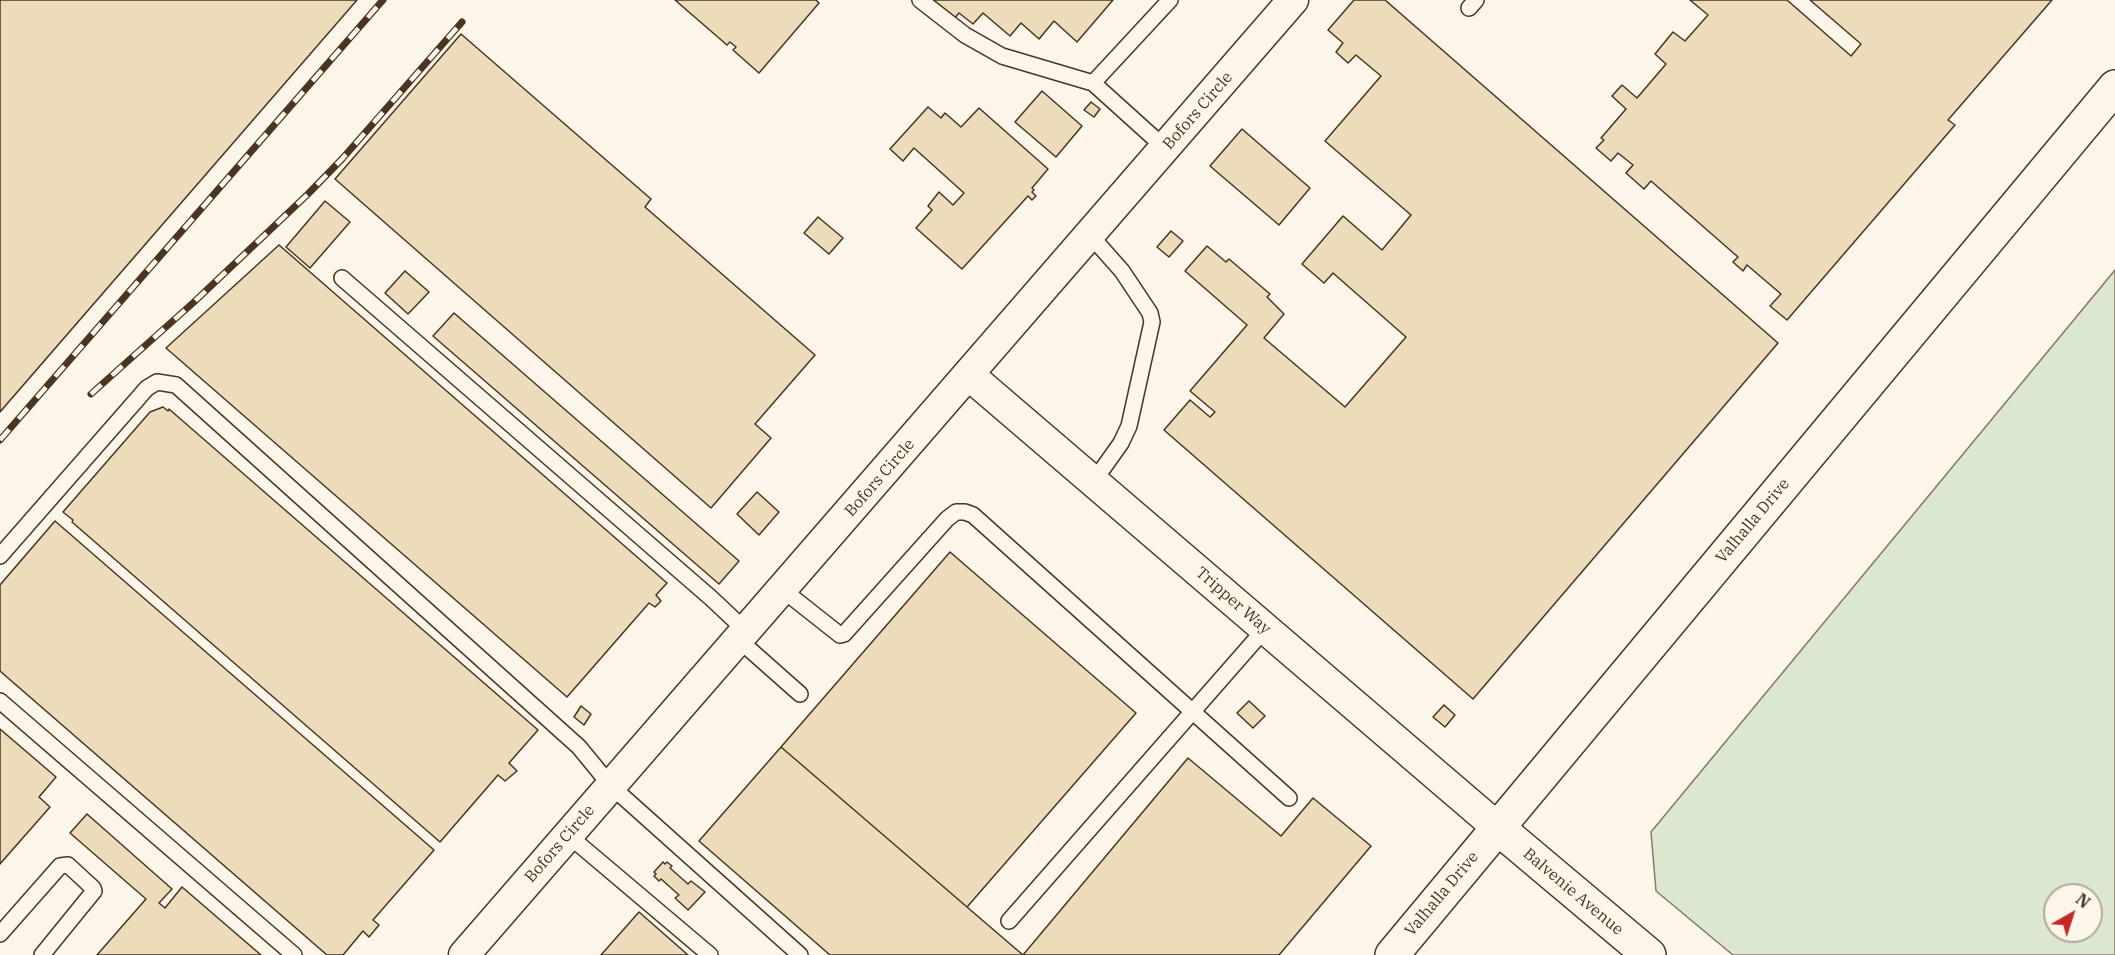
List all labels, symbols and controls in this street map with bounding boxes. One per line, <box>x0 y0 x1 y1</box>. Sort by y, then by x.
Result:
street label: Bofors Circle <box>1159 68 1237 154</box>
street label: Bofors Circle <box>841 435 919 521</box>
street label: Valhalla Drive <box>1712 475 1794 567</box>
street label: Tripper Way <box>1192 563 1274 639</box>
street label: Bofors Circle <box>521 801 599 887</box>
street label: Balvenie Avenue <box>1519 844 1627 940</box>
street label: Valhalla Drive <box>1401 848 1483 940</box>
north arrow <box>2043 883 2103 943</box>
text: N <box>2072 889 2094 912</box>

